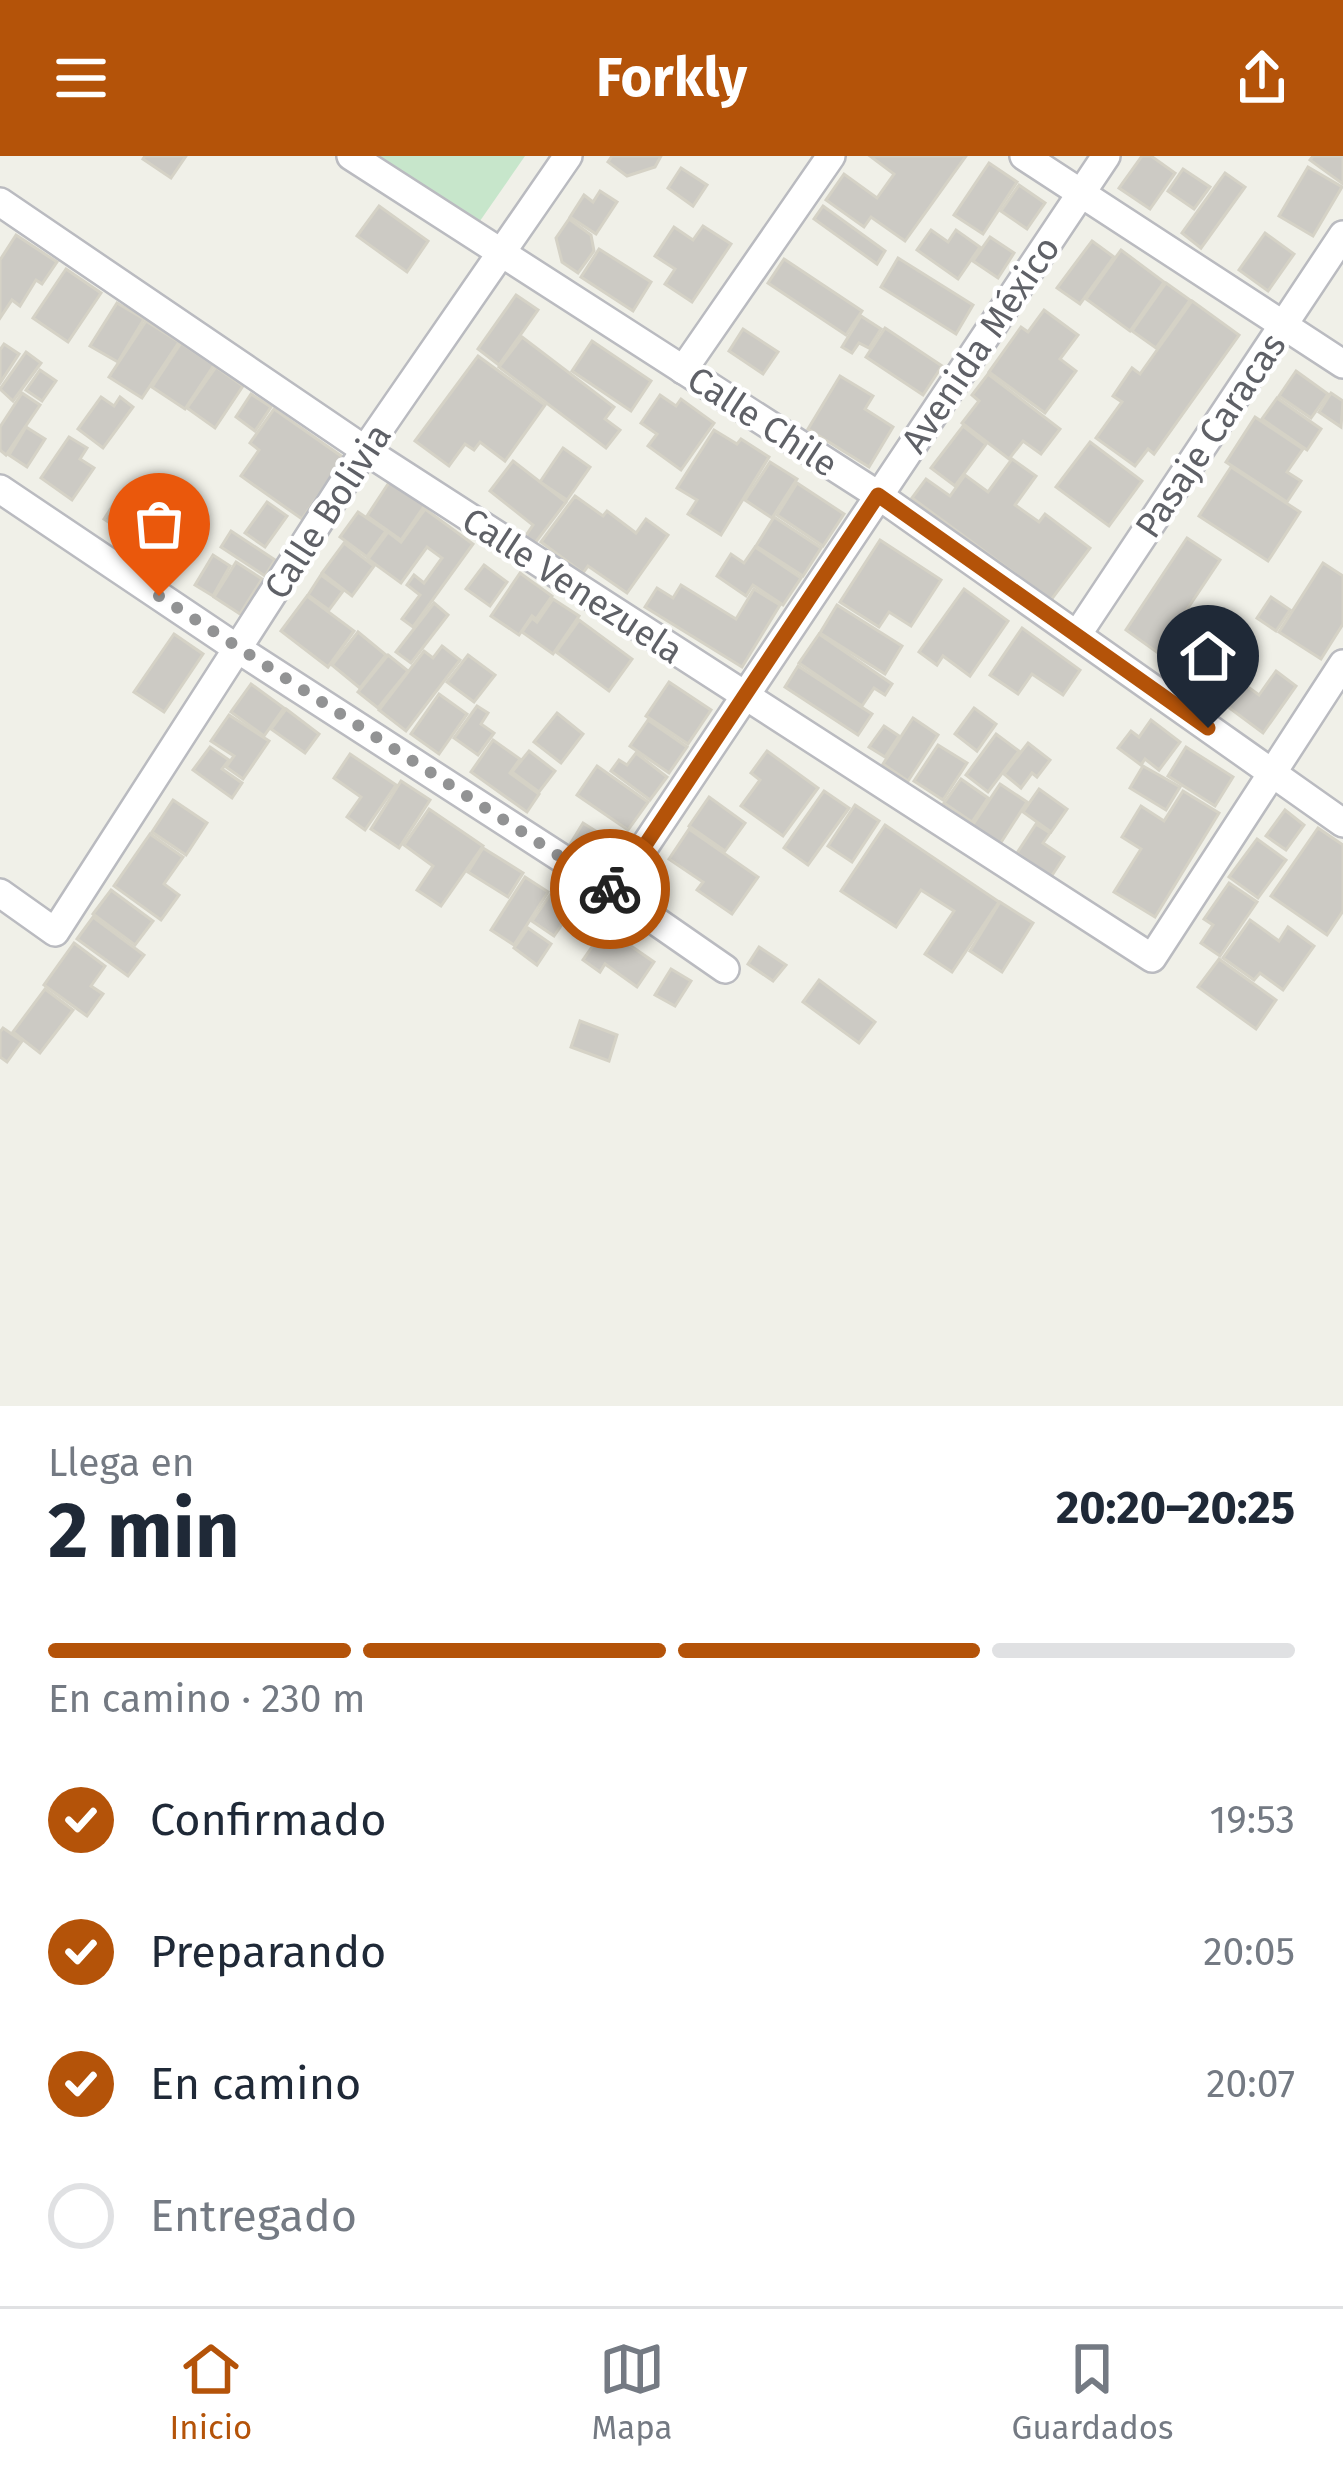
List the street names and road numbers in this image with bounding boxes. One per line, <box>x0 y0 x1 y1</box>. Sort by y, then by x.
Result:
street label: Avenida México <box>892 228 1070 461</box>
street label: Pasaje Caracas <box>1126 325 1295 546</box>
street label: Calle Chile <box>679 357 846 487</box>
street label: Calle Bolivia <box>255 416 401 607</box>
street label: Calle Venezuela <box>454 498 691 674</box>

